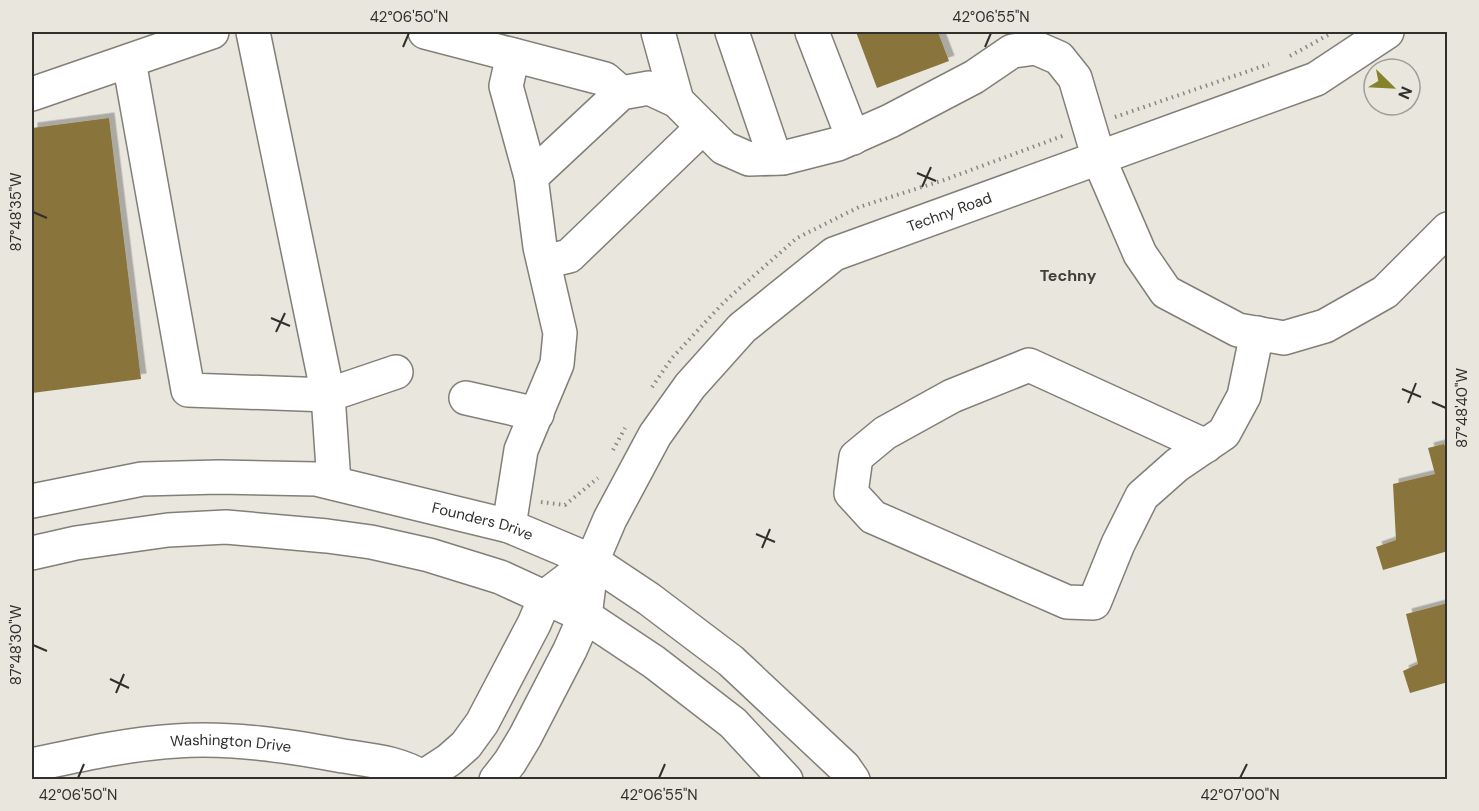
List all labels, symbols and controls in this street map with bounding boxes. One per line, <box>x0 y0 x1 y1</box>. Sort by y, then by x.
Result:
text: 42°06'50"N <box>370 7 448 27</box>
text: 42°06'55"N <box>952 7 1030 27</box>
north arrow <box>1362 57 1422 117</box>
text: N <box>1393 83 1417 102</box>
text: 87°48'35"W <box>6 172 26 252</box>
street label: Techny Road <box>904 188 994 237</box>
district label: Techny <box>1040 265 1097 286</box>
text: 87°48'40"W <box>1452 368 1472 448</box>
street label: Founders Drive <box>430 498 536 545</box>
text: 87°48'30"W <box>6 604 26 685</box>
street label: Washington Drive <box>169 730 293 757</box>
text: 42°06'50"N <box>39 785 117 805</box>
text: 42°06'55"N <box>620 785 698 805</box>
text: 42°07'00"N <box>1200 785 1280 805</box>

